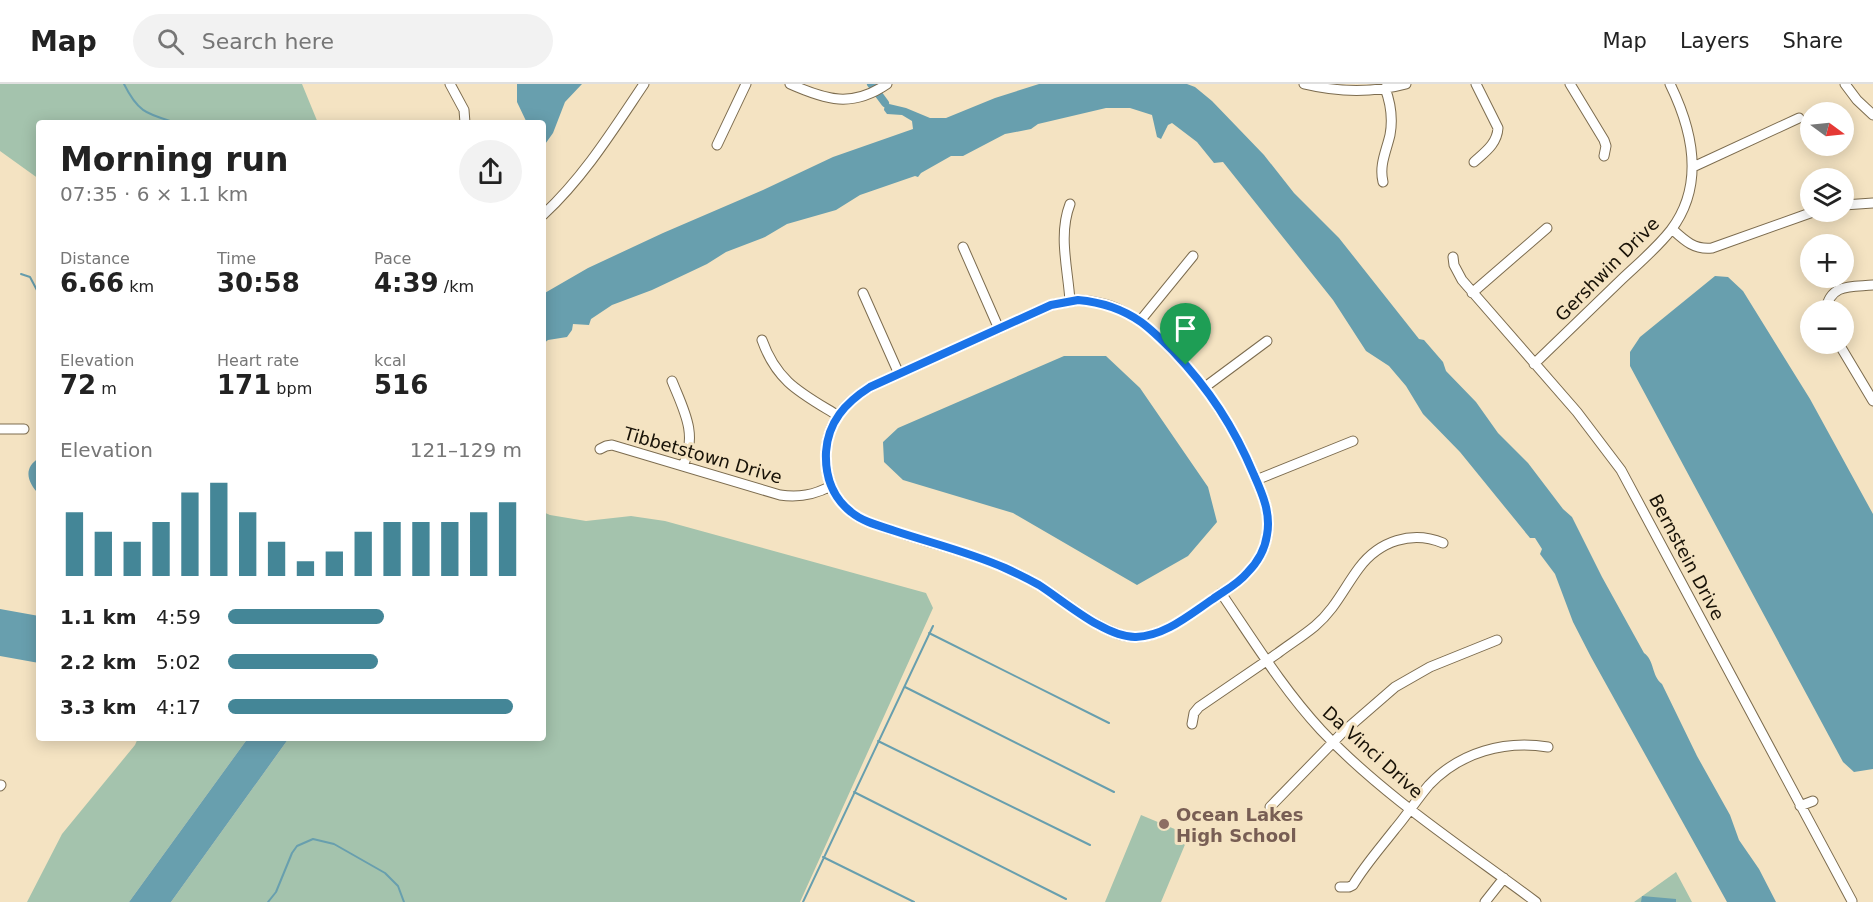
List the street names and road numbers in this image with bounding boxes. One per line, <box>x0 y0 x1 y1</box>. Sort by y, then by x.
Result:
street label: Gershwin Drive <box>1551 213 1663 325</box>
street label: Tibbetstown Drive <box>620 422 785 488</box>
street label: Bernstein Drive <box>1645 490 1729 624</box>
street label: Da Vinci Drive <box>1319 702 1427 802</box>

